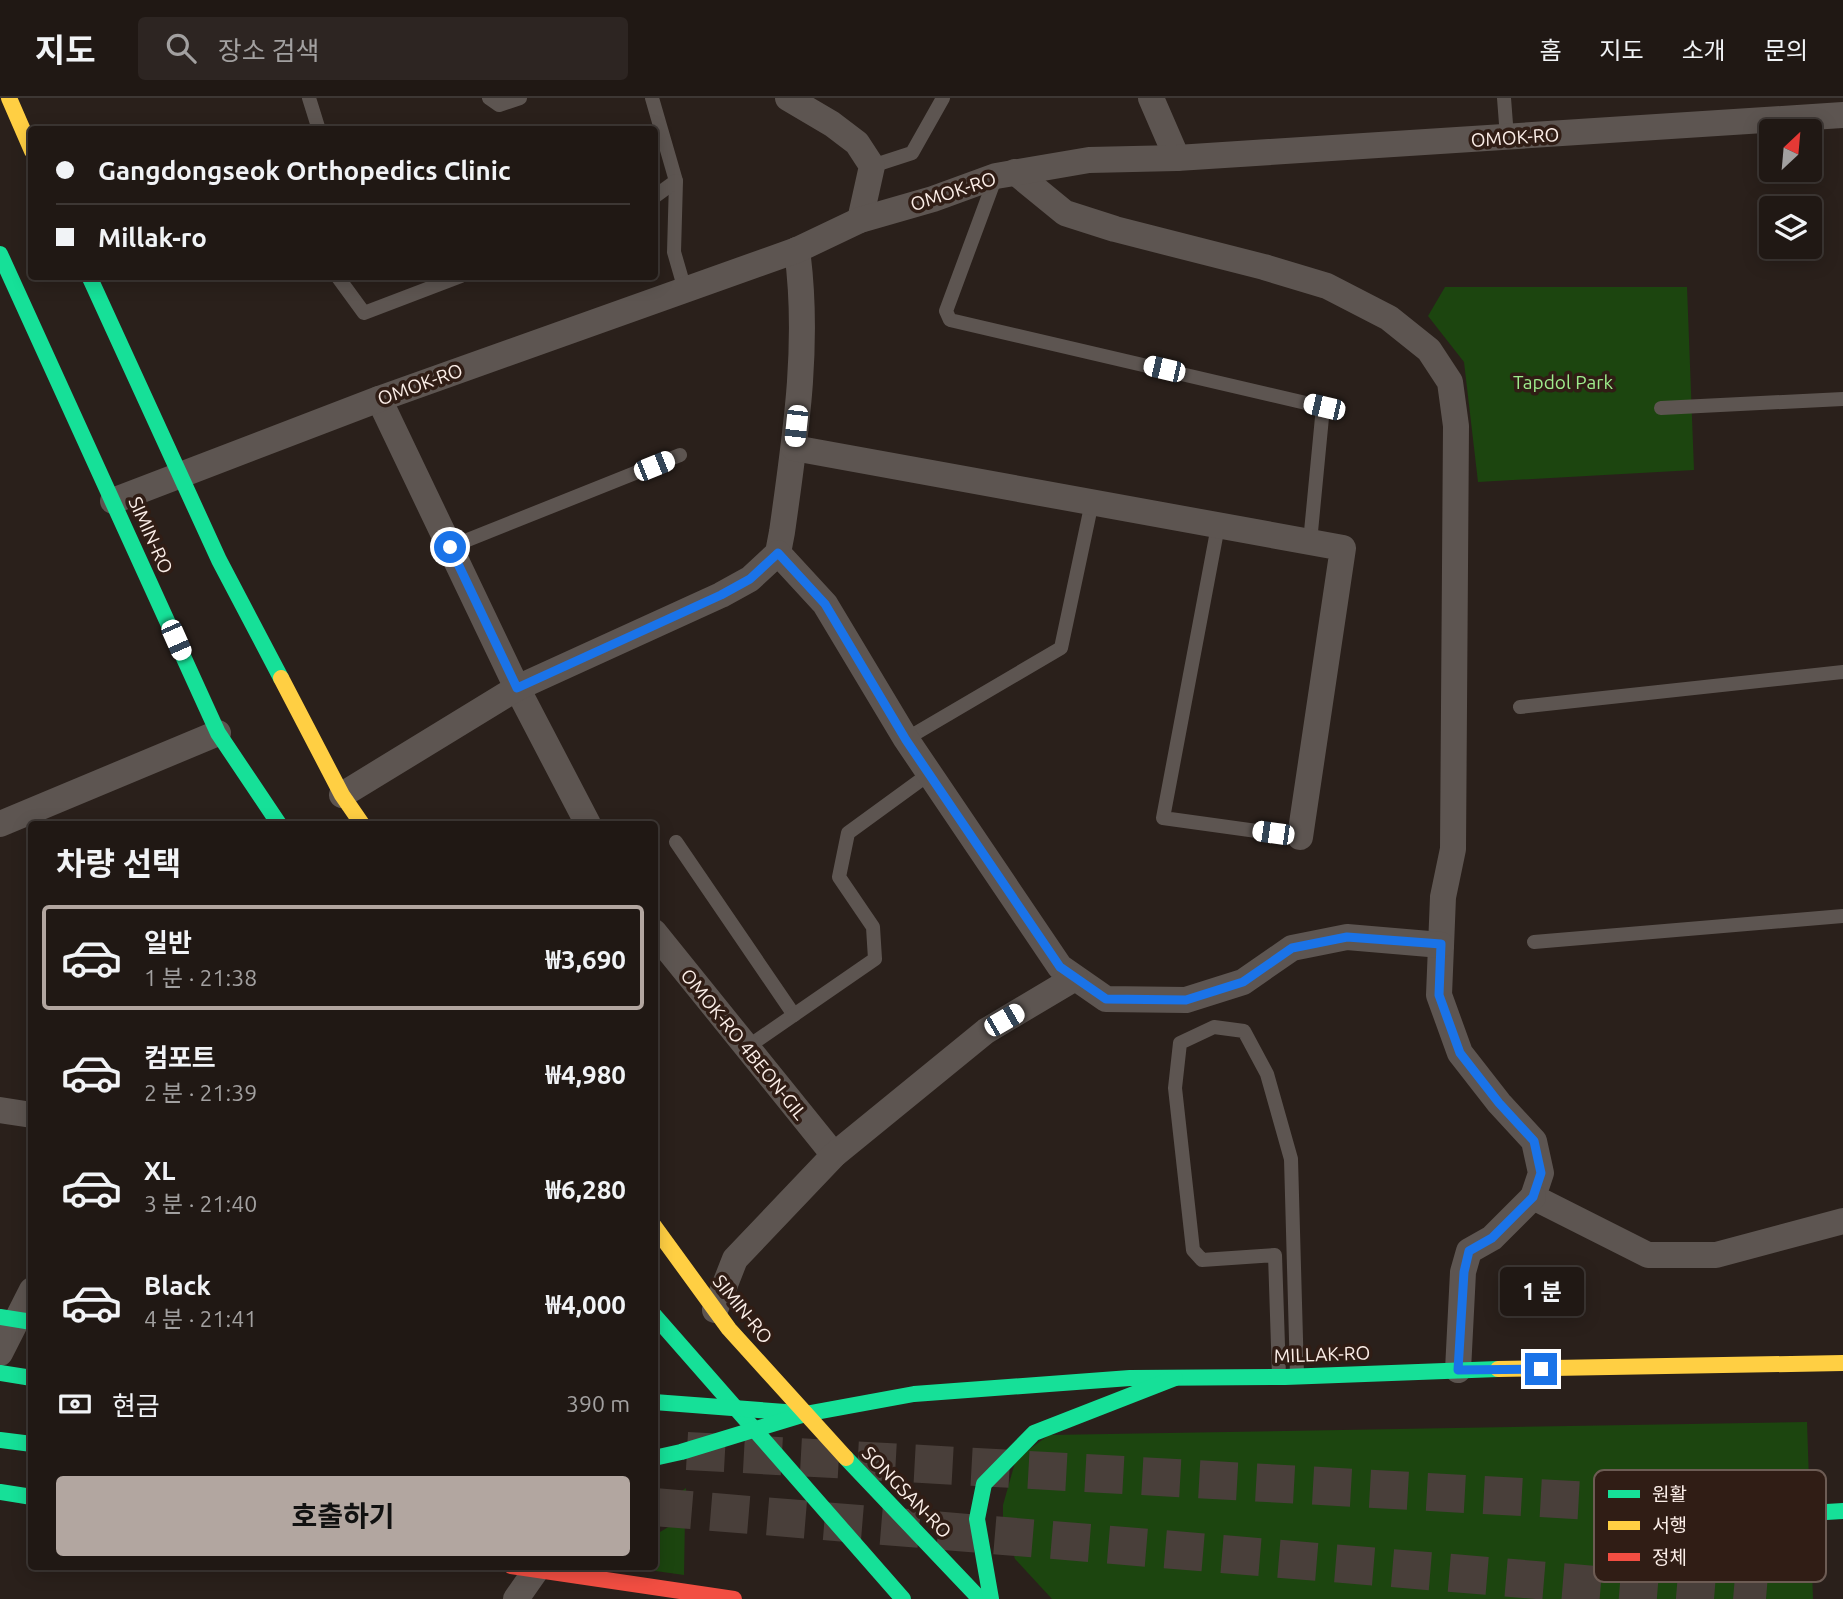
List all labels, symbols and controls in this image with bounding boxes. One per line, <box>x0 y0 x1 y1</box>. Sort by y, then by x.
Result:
search box <box>138 17 628 80</box>
icon: search <box>162 29 200 67</box>
text: 지도 <box>35 31 96 68</box>
text: 장소 검색 <box>218 36 319 65</box>
text: 홈 <box>1539 37 1561 64</box>
text: 지도 <box>1599 37 1644 64</box>
text: 소개 <box>1682 37 1726 64</box>
text: 문의 <box>1764 37 1808 64</box>
north arrow <box>1759 119 1822 182</box>
map controls <box>1759 119 1822 259</box>
street label: OMOK-RO <box>1470 123 1560 151</box>
text: Gangdongseok Orthopedics Clinic <box>98 156 511 185</box>
street label: OMOK-RO <box>907 167 999 215</box>
button: layers <box>1759 196 1822 259</box>
text: Millak-ro <box>98 223 207 252</box>
car <box>1142 354 1187 384</box>
street label: OMOK-RO <box>374 358 466 410</box>
park label: Tapdol Park <box>1513 371 1613 393</box>
car <box>1302 392 1347 422</box>
car <box>784 404 809 448</box>
car <box>631 448 678 484</box>
street label: SIMIN-RO <box>124 493 178 577</box>
route start <box>434 531 466 563</box>
car <box>158 617 195 663</box>
car <box>1251 820 1296 846</box>
text: 차량 선택 <box>56 845 181 881</box>
icon: car <box>60 926 123 989</box>
text: 일반 <box>144 928 192 957</box>
text: ₩3,690 <box>546 945 626 974</box>
street label: OMOK-RO 4BEON-GIL <box>677 964 812 1124</box>
text: 1 분 · 21:38 <box>144 965 257 990</box>
car <box>981 1000 1028 1040</box>
icon: car <box>60 1041 123 1104</box>
text: 컴포트 <box>144 1043 216 1072</box>
text: ₩4,980 <box>546 1060 626 1089</box>
text: 2 분 · 21:39 <box>144 1080 257 1105</box>
icon: car <box>60 1156 123 1219</box>
text: XL <box>144 1156 175 1185</box>
text: ₩6,280 <box>546 1175 626 1204</box>
text: 3 분 · 21:40 <box>144 1191 257 1216</box>
callout: 1 분 <box>1499 1268 1583 1316</box>
street label: SIMIN-RO <box>709 1270 777 1348</box>
icon: car <box>60 1271 123 1334</box>
text: Black <box>144 1271 211 1300</box>
text: 1 분 <box>1522 1279 1562 1304</box>
text: ₩4,000 <box>546 1290 626 1319</box>
text: 4 분 · 21:41 <box>144 1306 257 1331</box>
street label: MILLAK-RO <box>1273 1341 1371 1367</box>
route end <box>1525 1353 1557 1385</box>
icon: cash <box>56 1385 94 1423</box>
text: 현금 <box>112 1391 160 1420</box>
text: 390 m <box>566 1391 630 1416</box>
street label: SONGSAN-RO <box>858 1442 956 1542</box>
legend <box>1594 1470 1826 1582</box>
button: 호출하기 <box>56 1476 630 1556</box>
text: 원활 <box>1652 1483 1687 1505</box>
text: 서행 <box>1652 1514 1687 1536</box>
text: 정체 <box>1652 1546 1687 1568</box>

